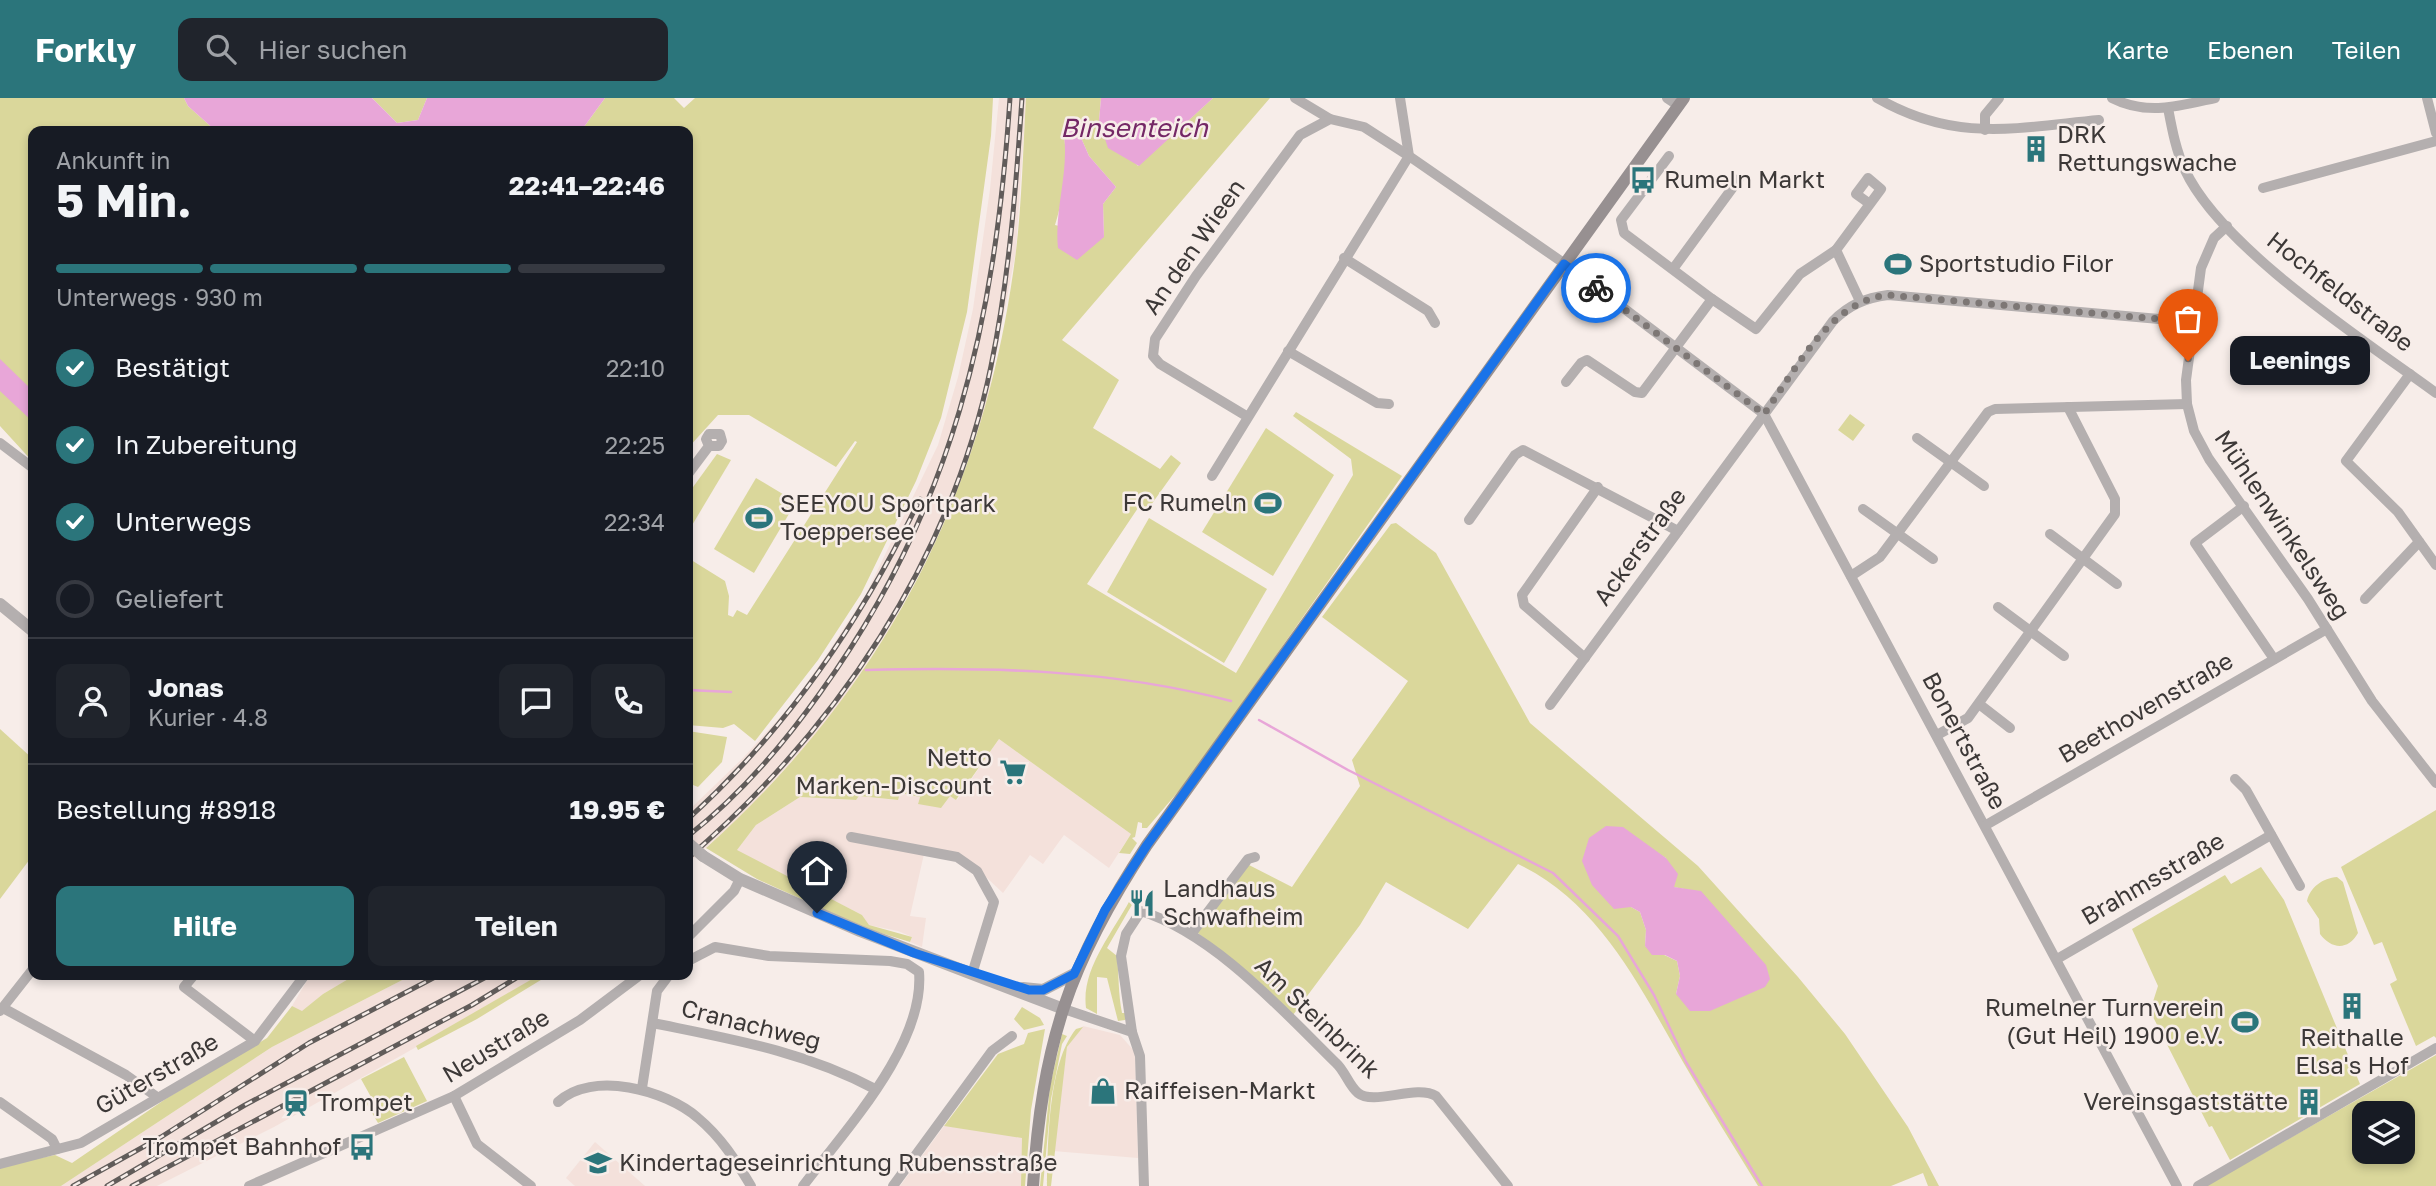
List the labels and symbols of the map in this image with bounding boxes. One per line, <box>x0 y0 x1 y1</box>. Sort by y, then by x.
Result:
water label: Binsenteich <box>1060 112 1209 143</box>
place label: DRK Rettungswache <box>2057 119 2237 176</box>
building icon: DRK Rettungswache <box>2021 134 2051 164</box>
place label: Rumeln Markt <box>1664 164 1825 193</box>
bus stop icon: Rumeln Markt <box>1628 165 1658 195</box>
street label: An den Wieen <box>1135 173 1250 319</box>
street label: Hochfeldstraße <box>2262 225 2420 357</box>
place label: Sportstudio Filor <box>1919 248 2113 277</box>
sports icon: Sportstudio Filor <box>1883 249 1913 279</box>
courier <box>1561 253 1631 323</box>
pin <box>2158 289 2218 361</box>
callout: Leenings <box>2230 336 2370 386</box>
street label: Mühlenwinkelsweg <box>2209 424 2357 624</box>
street label: Ackerstraße <box>1586 482 1691 611</box>
place label: FC Rumeln <box>1123 487 1247 516</box>
place label: SEEYOU Sportpark Toeppersee <box>780 488 996 545</box>
sports icon: FC Rumeln <box>1253 488 1283 518</box>
sports icon: SEEYOU Sportpark Toeppersee <box>744 503 774 533</box>
street label: Beethovenstraße <box>2053 645 2238 768</box>
street label: Bonertstraße <box>1917 667 2014 814</box>
place label: Netto Marken-Discount <box>795 742 992 799</box>
supermarket icon: Netto Marken-Discount <box>998 757 1028 787</box>
street label: Brahmsstraße <box>2076 825 2229 930</box>
pin <box>787 841 847 913</box>
place label: Landhaus Schwafheim <box>1163 873 1304 930</box>
restaurant icon: Landhaus Schwafheim <box>1127 888 1157 918</box>
street label: Am Steinbrink <box>1250 950 1386 1084</box>
building icon: Reithalle Elsa's Hof <box>2337 991 2367 1021</box>
street label: Cranachweg <box>679 992 824 1055</box>
place label: Rumelner Turnverein (Gut Heil) 1900 e.V. <box>1985 992 2224 1049</box>
street label: Neustraße <box>437 1002 554 1088</box>
sports icon: Rumelner Turnverein (Gut Heil) 1900 e.V. <box>2230 1007 2260 1037</box>
place label: Reithalle Elsa's Hof <box>2295 1022 2409 1079</box>
street label: Güterstraße <box>90 1026 223 1120</box>
place label: Raiffeisen-Markt <box>1124 1075 1316 1104</box>
shop icon: Raiffeisen-Markt <box>1088 1076 1118 1106</box>
place label: Vereinsgaststätte <box>2083 1086 2288 1115</box>
place label: Trompet <box>317 1087 413 1116</box>
building icon: Vereinsgaststätte <box>2294 1087 2324 1117</box>
station icon: Trompet <box>281 1088 311 1118</box>
place label: Trompet Bahnhof <box>142 1131 341 1160</box>
bus stop icon: Trompet Bahnhof <box>347 1132 377 1162</box>
place label: Kindertageseinrichtung Rubensstraße <box>619 1147 1057 1176</box>
school or university icon: Kindertageseinrichtung Rubensstraße <box>583 1148 613 1178</box>

